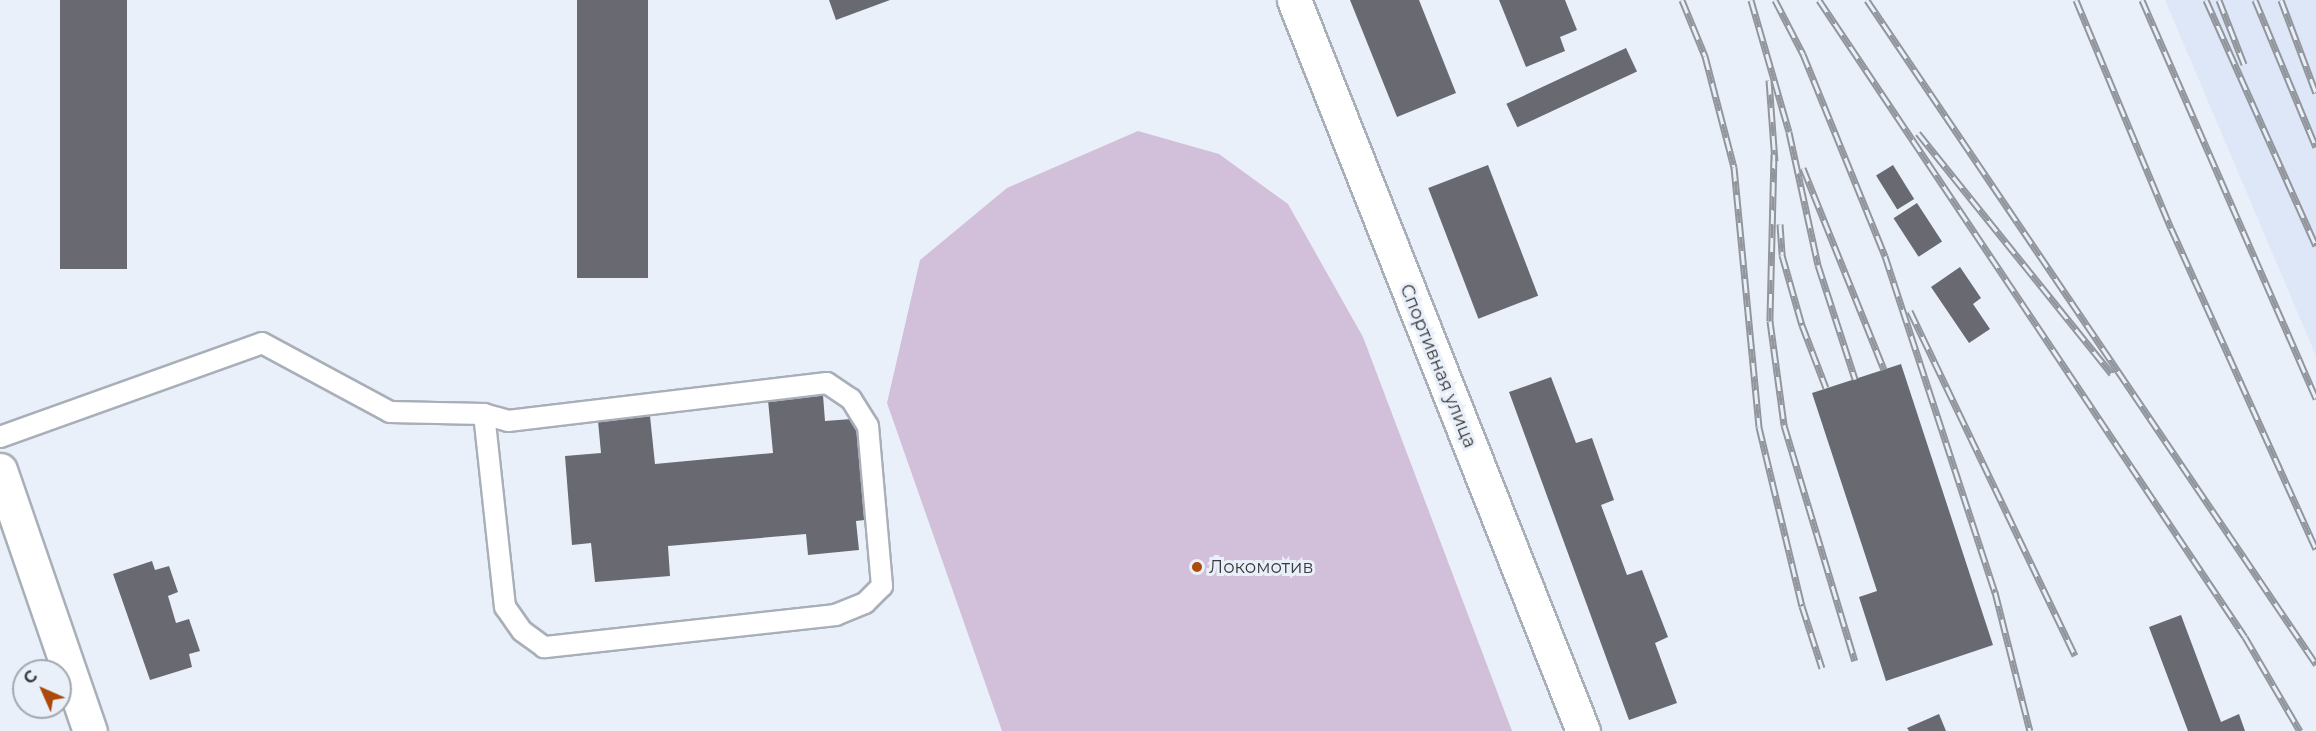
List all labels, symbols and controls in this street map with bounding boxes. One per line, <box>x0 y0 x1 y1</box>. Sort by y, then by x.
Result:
street label: Спортивная улица <box>1395 281 1481 451</box>
place label: Локомотив <box>1209 556 1313 578</box>
marker: Локомотив <box>1190 560 1204 574</box>
north arrow <box>12 659 72 719</box>
text: С <box>20 667 41 688</box>

